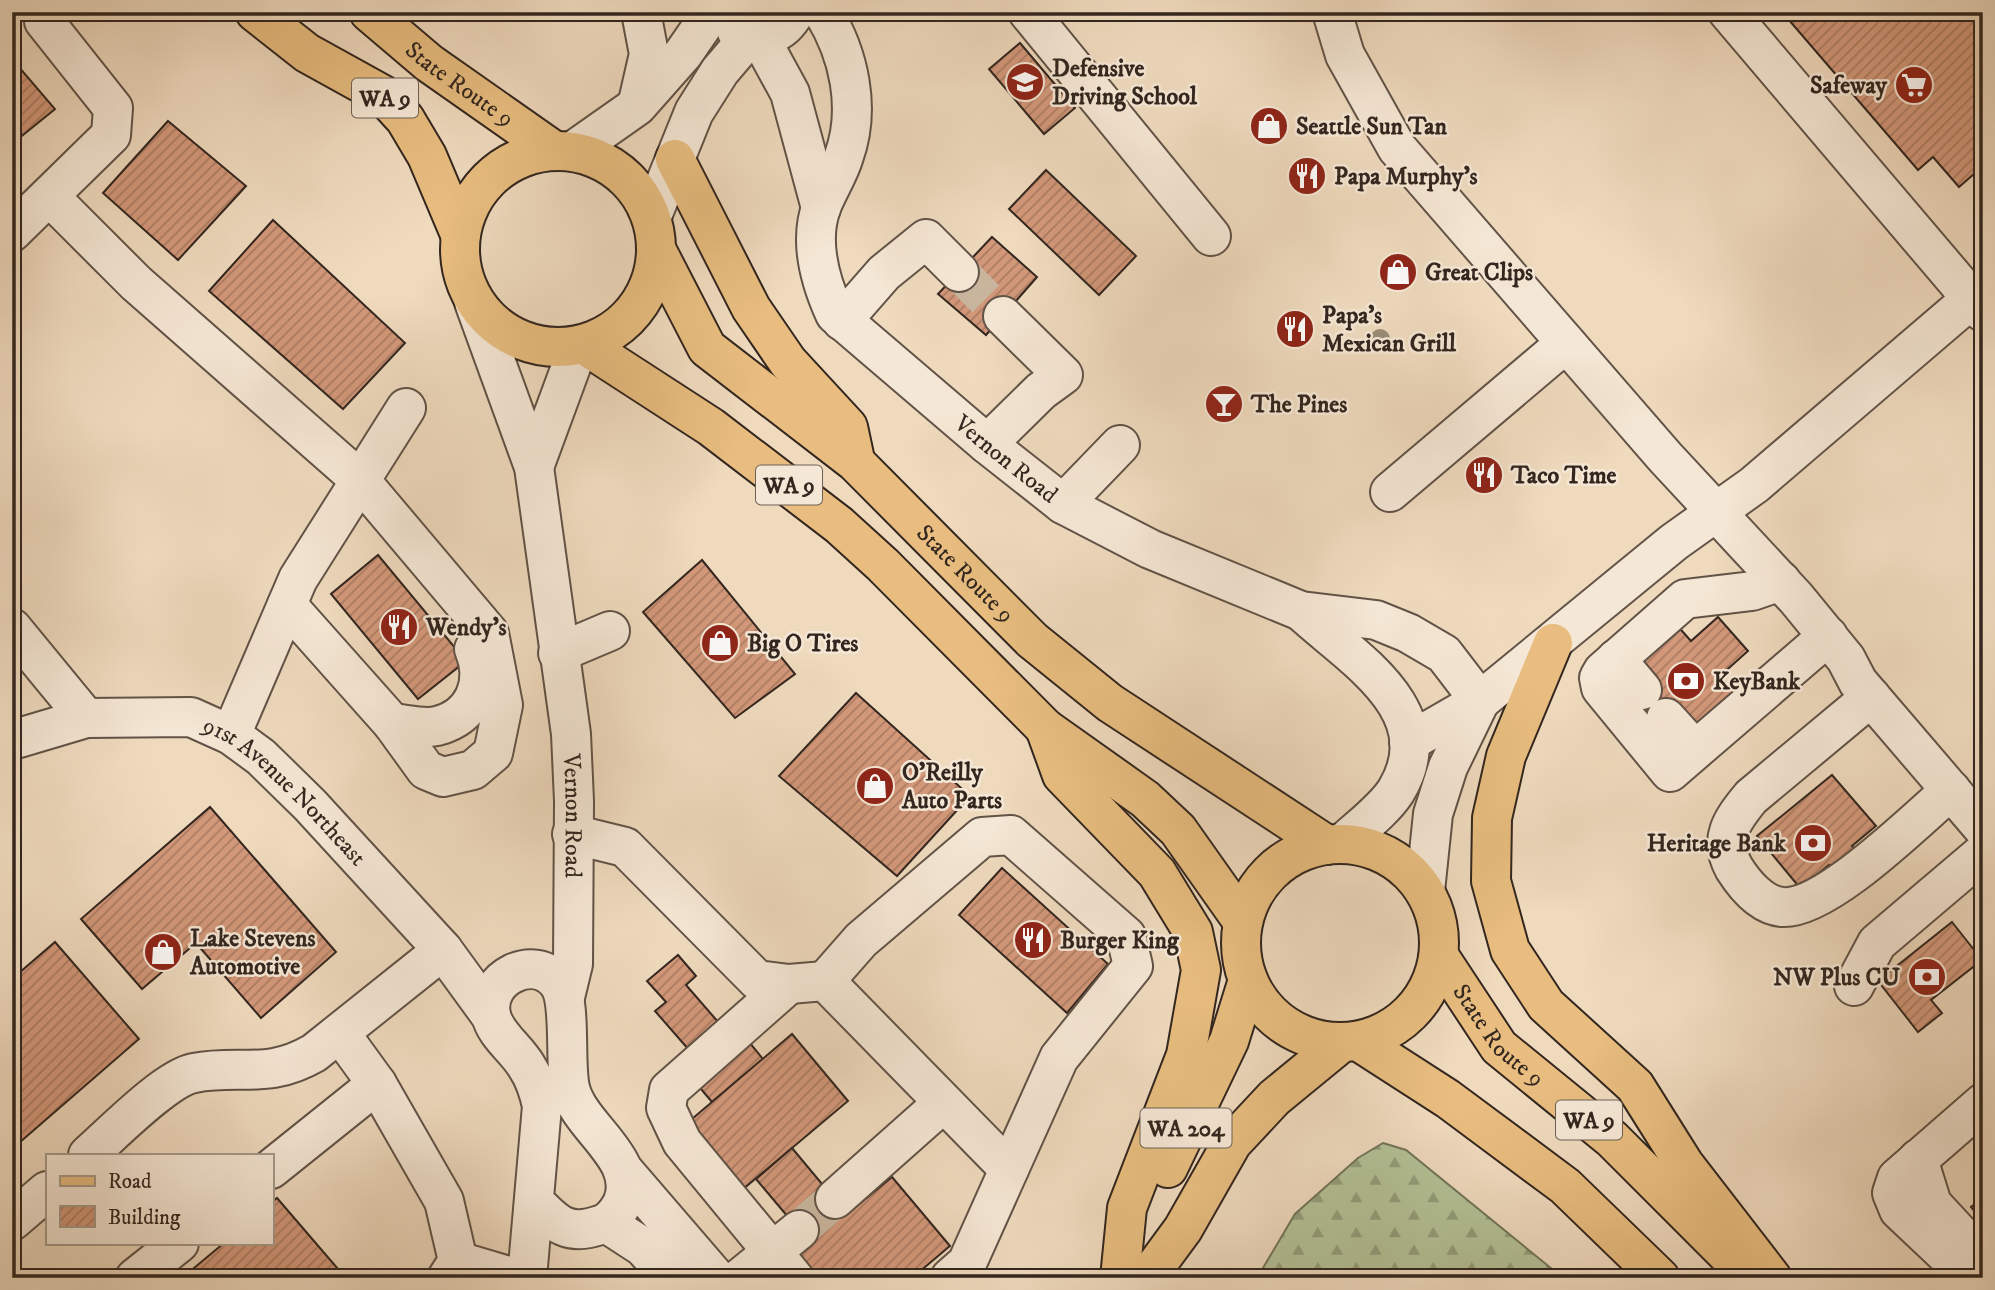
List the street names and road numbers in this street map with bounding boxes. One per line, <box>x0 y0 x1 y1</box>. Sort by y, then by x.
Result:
street label: State Route 9 <box>399 35 520 134</box>
road number: WA 9 <box>352 78 418 118</box>
street label: Vernon Road <box>947 408 1064 510</box>
road number: WA 9 <box>756 466 822 505</box>
street label: State Route 9 <box>910 518 1021 630</box>
street label: 91st Avenue Northeast <box>197 710 373 873</box>
street label: Vernon Road <box>556 752 588 878</box>
street label: State Route 9 <box>1446 979 1550 1094</box>
road number: WA 9 <box>1556 1100 1622 1140</box>
road number: WA 204 <box>1140 1108 1232 1148</box>

